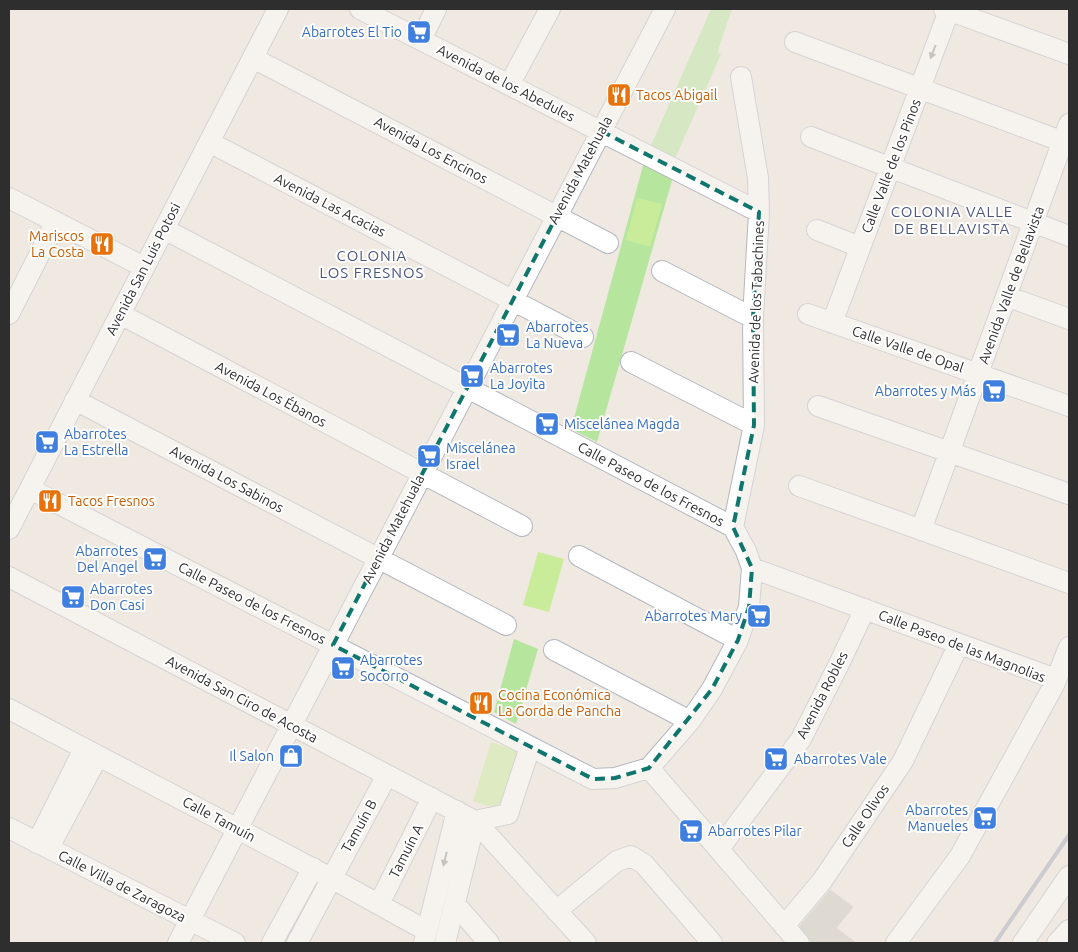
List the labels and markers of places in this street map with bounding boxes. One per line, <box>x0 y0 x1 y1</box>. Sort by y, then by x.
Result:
supermarket icon: Abarrotes El Tio <box>406 19 432 45</box>
place label: Abarrotes El Tio <box>302 24 402 40</box>
restaurant icon: Tacos Abigail <box>606 82 632 108</box>
place label: Tacos Abigail <box>636 87 718 103</box>
place label: Mariscos La Costa <box>29 228 84 260</box>
restaurant icon: Mariscos La Costa <box>89 231 115 257</box>
place label: Abarrotes La Nueva <box>526 319 589 351</box>
supermarket icon: Abarrotes La Nueva <box>495 322 521 348</box>
place label: Abarrotes La Joyita <box>490 360 553 392</box>
supermarket icon: Abarrotes La Joyita <box>459 363 485 389</box>
supermarket icon: Abarrotes y Más <box>981 378 1007 404</box>
place label: Abarrotes y Más <box>875 383 976 399</box>
supermarket icon: Miscelánea Magda <box>534 411 560 437</box>
place label: Miscelánea Magda <box>564 416 680 432</box>
place label: Abarrotes La Estrella <box>64 426 129 458</box>
supermarket icon: Abarrotes La Estrella <box>34 429 60 455</box>
place label: Miscelánea Israel <box>446 440 516 472</box>
supermarket icon: Miscelánea Israel <box>416 443 442 469</box>
restaurant icon: Tacos Fresnos <box>37 488 63 514</box>
place label: Tacos Fresnos <box>68 493 155 509</box>
place label: Abarrotes Del Angel <box>75 543 138 575</box>
supermarket icon: Abarrotes Del Angel <box>142 546 168 572</box>
place label: Abarrotes Don Casi <box>90 581 153 613</box>
supermarket icon: Abarrotes Don Casi <box>60 584 86 610</box>
supermarket icon: Abarrotes Mary <box>746 603 772 629</box>
place label: Abarrotes Mary <box>645 608 742 624</box>
place label: Abarrotes Socorro <box>360 652 423 684</box>
supermarket icon: Abarrotes Socorro <box>330 655 356 681</box>
place label: Cocina Económica La Gorda de Pancha <box>498 687 621 719</box>
restaurant icon: Cocina Económica La Gorda de Pancha <box>468 690 494 716</box>
shop icon: Il Salon <box>278 743 304 769</box>
supermarket icon: Abarrotes Vale <box>763 746 789 772</box>
place label: Il Salon <box>229 748 274 764</box>
place label: Abarrotes Vale <box>794 751 887 767</box>
place label: Abarrotes Manueles <box>905 802 968 834</box>
supermarket icon: Abarrotes Manueles <box>972 805 998 831</box>
supermarket icon: Abarrotes Pilar <box>678 818 704 844</box>
place label: Abarrotes Pilar <box>708 823 802 839</box>

